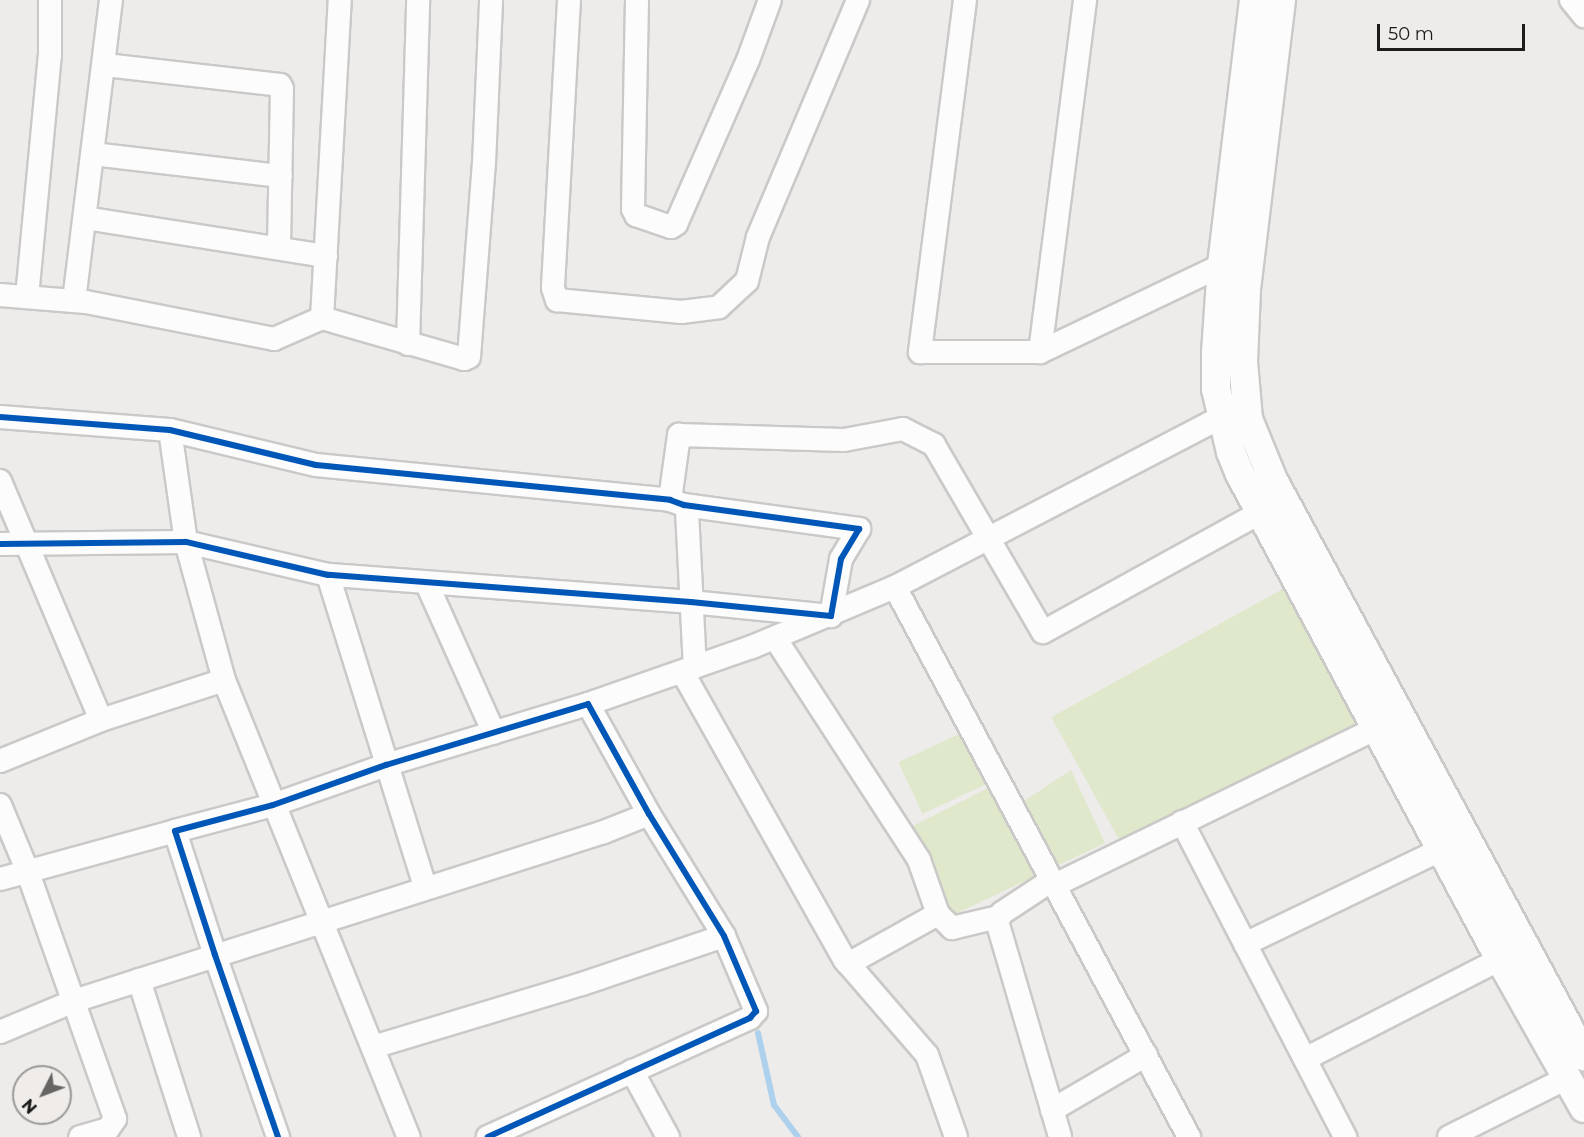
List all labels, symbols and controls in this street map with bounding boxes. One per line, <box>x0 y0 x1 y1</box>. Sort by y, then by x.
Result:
scale bar <box>1380 12 1528 50</box>
text: 50 m <box>1388 23 1434 45</box>
north arrow <box>12 1065 72 1125</box>
text: N <box>18 1095 41 1117</box>

